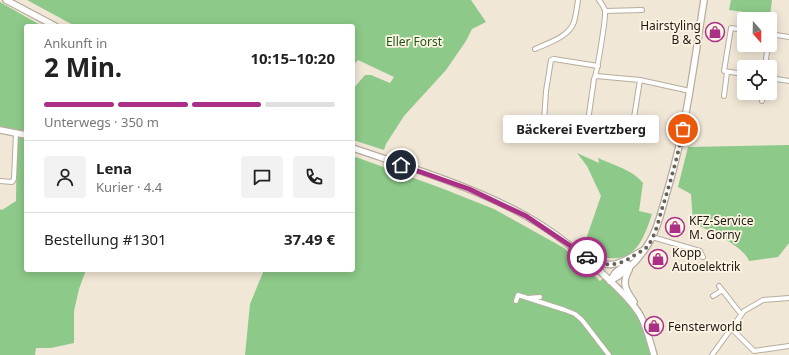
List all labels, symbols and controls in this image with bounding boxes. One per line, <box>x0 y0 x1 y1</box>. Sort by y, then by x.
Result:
north arrow <box>737 12 777 52</box>
map controls <box>737 12 777 100</box>
place label: Hairstyling B & S <box>640 17 701 48</box>
shop icon: Hairstyling B & S <box>704 21 726 43</box>
park label: Eller Forst <box>386 33 443 50</box>
text: Ankunft in <box>44 34 107 52</box>
text: 10:15–10:20 <box>250 48 335 68</box>
text: 2 Min. <box>44 49 122 85</box>
button: locate <box>737 60 777 100</box>
pin <box>666 112 700 146</box>
text: Unterwegs · 350 m <box>44 113 159 131</box>
callout: Bäckerei Evertzberg <box>503 115 659 143</box>
icon: bag <box>672 118 694 140</box>
text: Bäckerei Evertzberg <box>516 120 646 138</box>
pin <box>384 148 418 182</box>
icon: home <box>390 154 412 176</box>
button: person <box>44 156 86 198</box>
button: chat <box>241 156 283 198</box>
button: phone <box>293 156 335 198</box>
text: Lena <box>96 158 132 178</box>
text: Kurier · 4.4 <box>96 178 162 196</box>
place label: KFZ-Service M. Gorny <box>689 212 754 243</box>
shop icon: KFZ-Service M. Gorny <box>664 216 686 238</box>
text: Bestellung #1301 <box>44 229 167 249</box>
text: 37.49 € <box>284 229 335 249</box>
courier <box>567 237 607 277</box>
place label: Kopp Autoelektrik <box>672 244 741 275</box>
icon: car <box>576 246 598 268</box>
shop icon: Kopp Autoelektrik <box>647 248 669 270</box>
shop icon: Fensterworld <box>643 315 665 337</box>
place label: Fensterworld <box>668 318 742 335</box>

